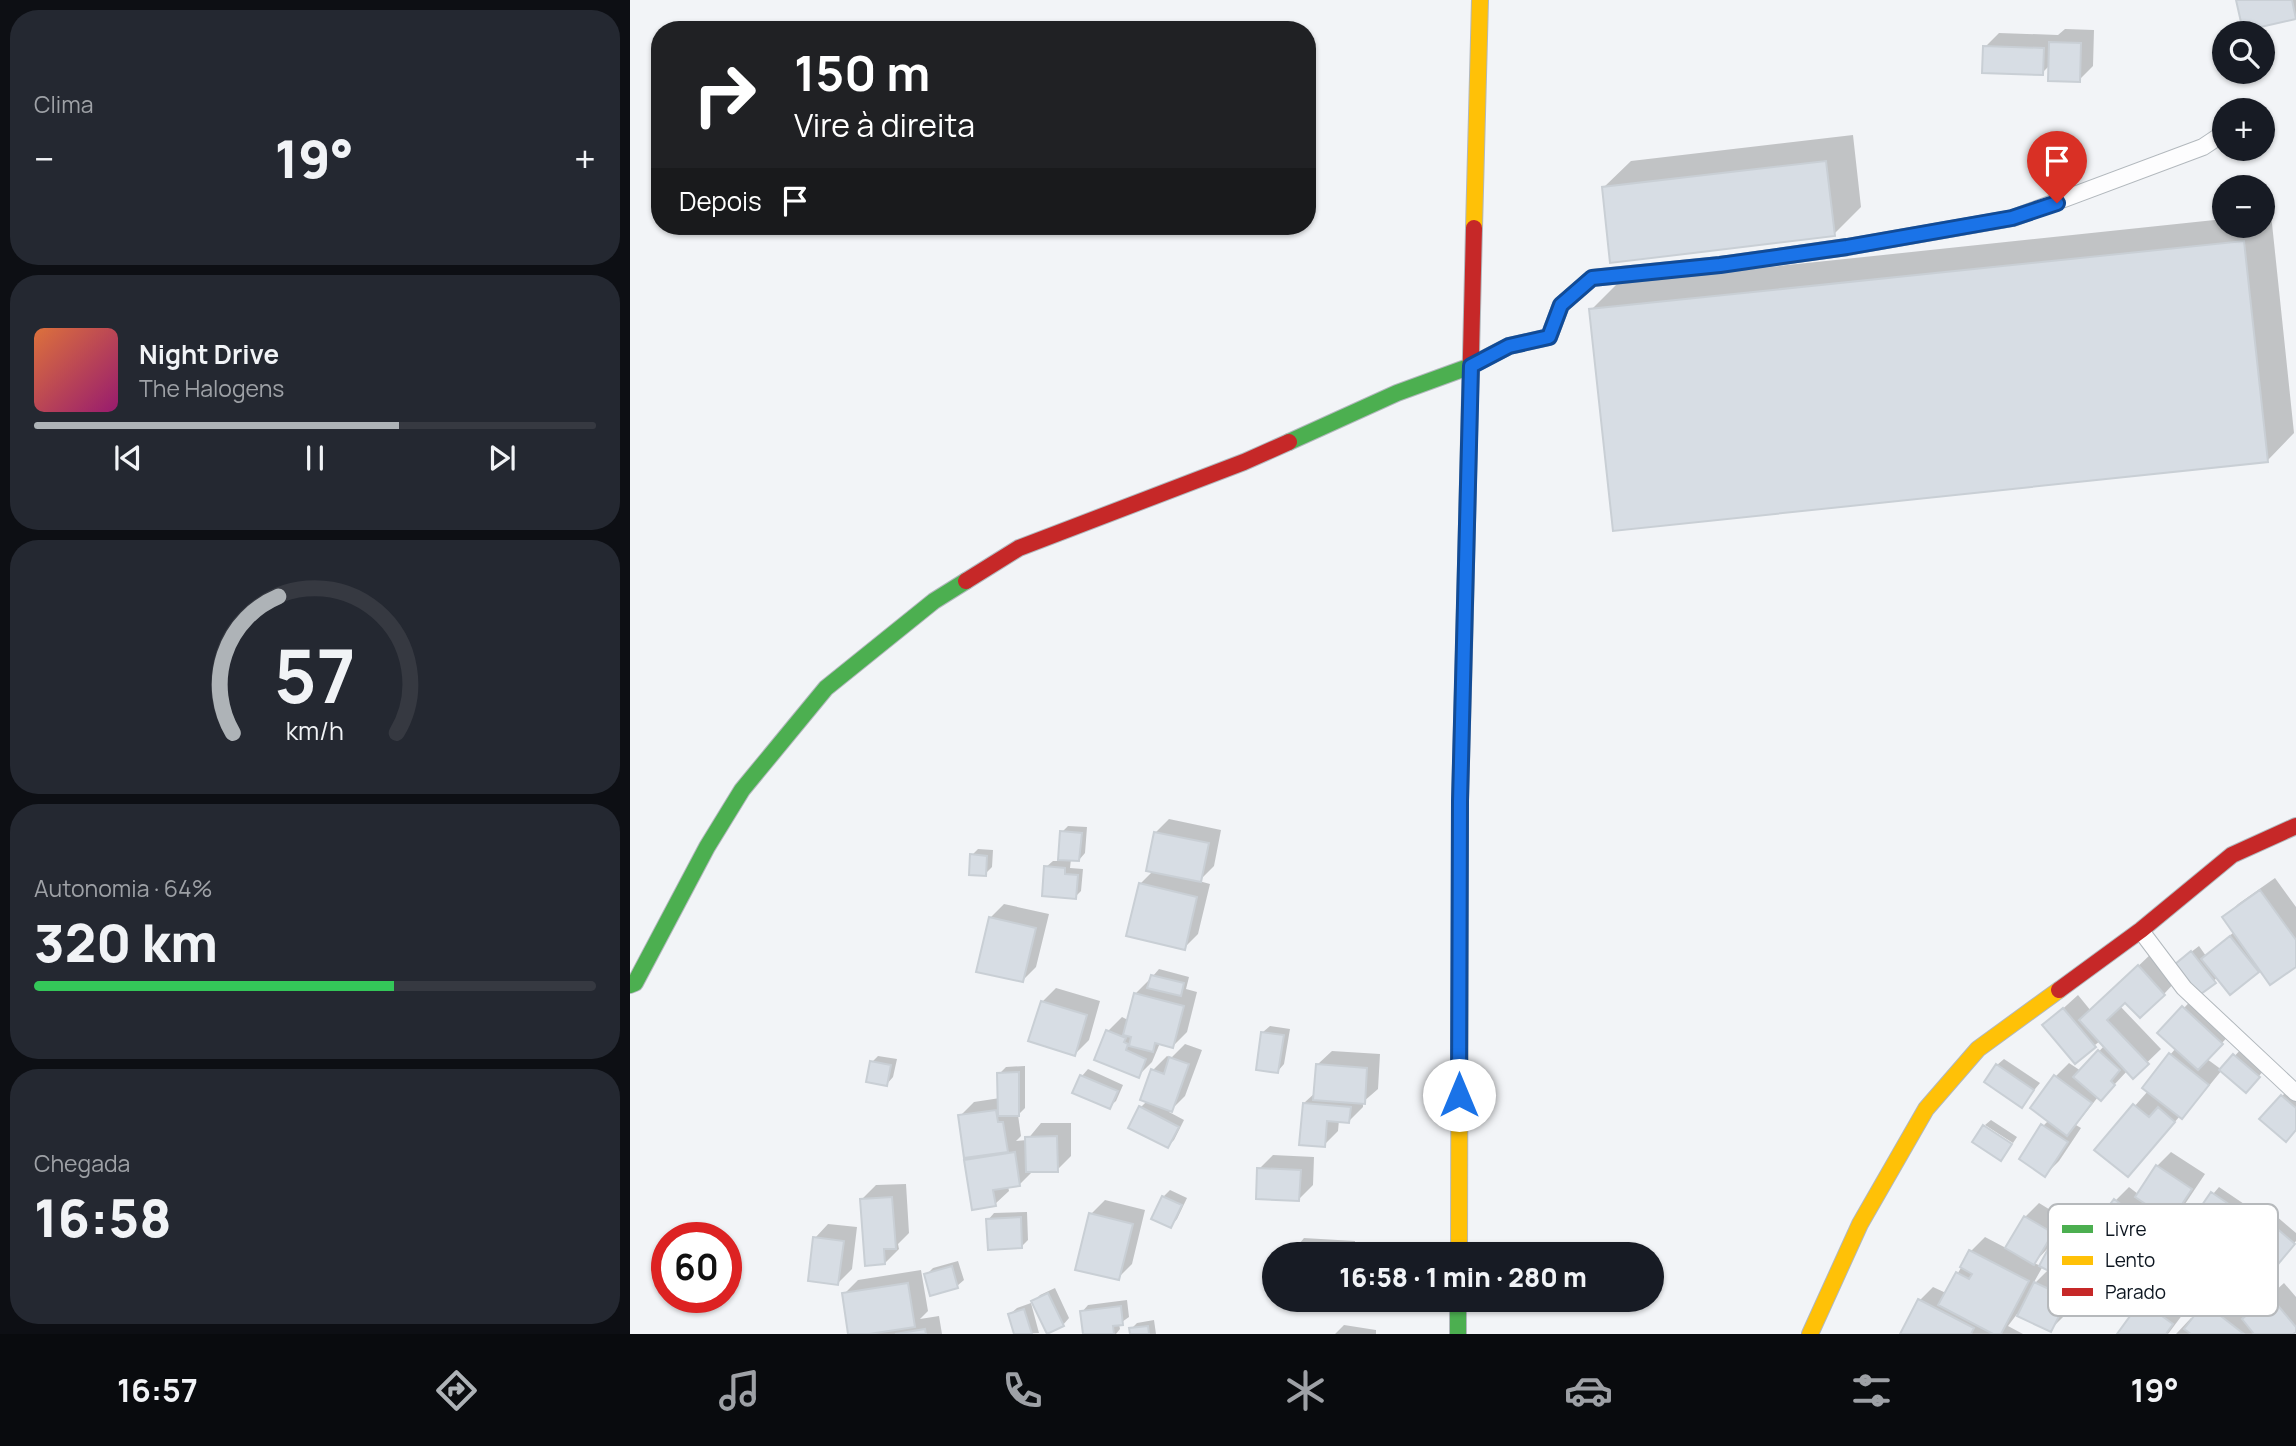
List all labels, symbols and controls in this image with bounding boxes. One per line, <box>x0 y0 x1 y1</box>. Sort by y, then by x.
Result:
map controls <box>2212 21 2275 238</box>
button: search <box>2212 21 2275 84</box>
text: 150 m <box>794 39 930 106</box>
icon: right <box>679 49 770 140</box>
text: Clima <box>34 88 93 120</box>
button: + <box>2212 98 2275 161</box>
text: Vire à direita <box>794 103 975 147</box>
text: 19° <box>275 123 354 194</box>
pin <box>2027 131 2087 203</box>
text: − <box>34 132 55 184</box>
text: + <box>574 132 596 184</box>
icon: arrive <box>2038 142 2076 180</box>
button: − <box>2212 175 2275 238</box>
icon: arrive <box>776 182 814 220</box>
text: Depois <box>679 183 762 219</box>
text: Night Drive <box>139 336 279 372</box>
text: The Halogens <box>139 372 284 404</box>
icon: previous <box>109 439 147 477</box>
icon: pause <box>296 439 334 477</box>
icon: next <box>483 439 521 477</box>
text: 57 <box>274 625 356 725</box>
text: km/h <box>286 713 344 748</box>
text: Autonomia · 64% <box>34 872 212 904</box>
text: 320 km <box>34 907 218 978</box>
position arrow <box>1422 1058 1496 1132</box>
text: Chegada <box>34 1147 130 1179</box>
text: 16:58 <box>34 1182 172 1253</box>
legend <box>2048 1204 2278 1316</box>
text: Livre <box>2105 1216 2147 1242</box>
speed limit sign: 60 <box>651 1222 742 1313</box>
text: Lento <box>2105 1247 2155 1273</box>
text: 16:58 · 1 min · 280 m <box>1339 1259 1587 1295</box>
text: Parado <box>2105 1279 2166 1305</box>
icon: directions <box>432 1366 481 1415</box>
icon: music <box>715 1366 764 1415</box>
icon: phone <box>998 1366 1047 1415</box>
icon: climate <box>1281 1366 1330 1415</box>
icon: car <box>1564 1366 1613 1415</box>
icon: filters <box>1847 1366 1896 1415</box>
text: 16:57 <box>117 1368 198 1412</box>
text: 19° <box>2131 1368 2179 1412</box>

